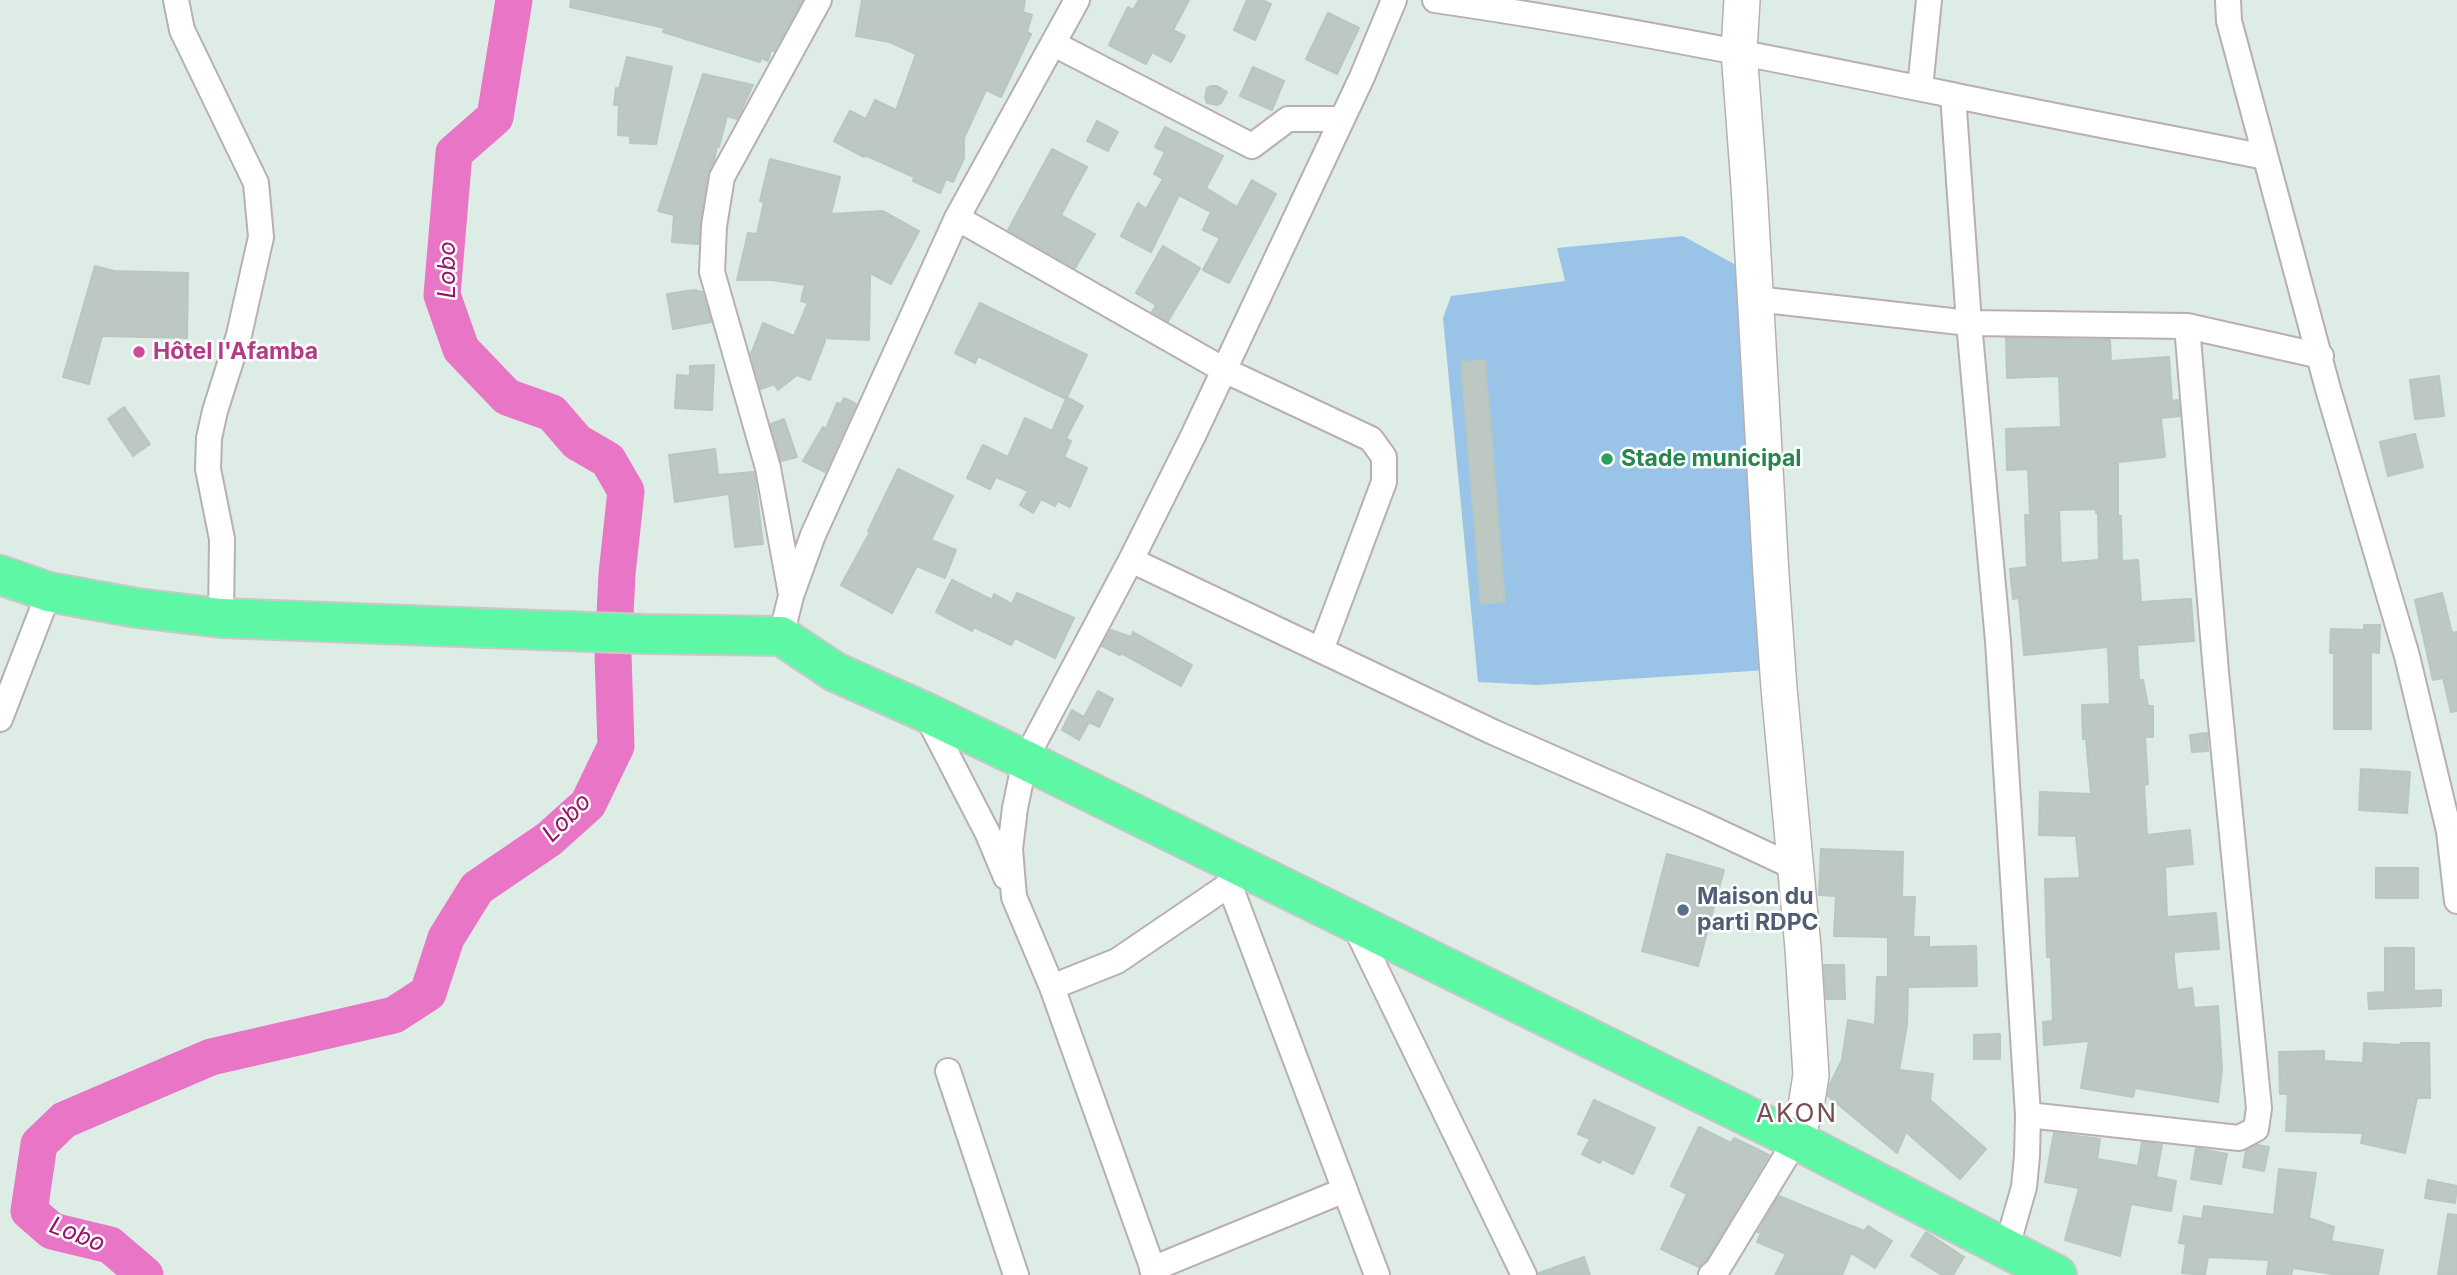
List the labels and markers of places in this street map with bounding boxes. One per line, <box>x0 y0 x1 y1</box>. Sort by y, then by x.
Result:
place label: Hôtel l'Afamba <box>153 338 318 366</box>
marker: Hôtel l'Afamba <box>131 344 147 360</box>
place label: Stade municipal <box>1621 445 1802 473</box>
marker: Stade municipal <box>1599 451 1615 467</box>
place label: Maison du parti RDPC <box>1697 883 1819 937</box>
marker: Maison du parti RDPC <box>1675 902 1691 918</box>

